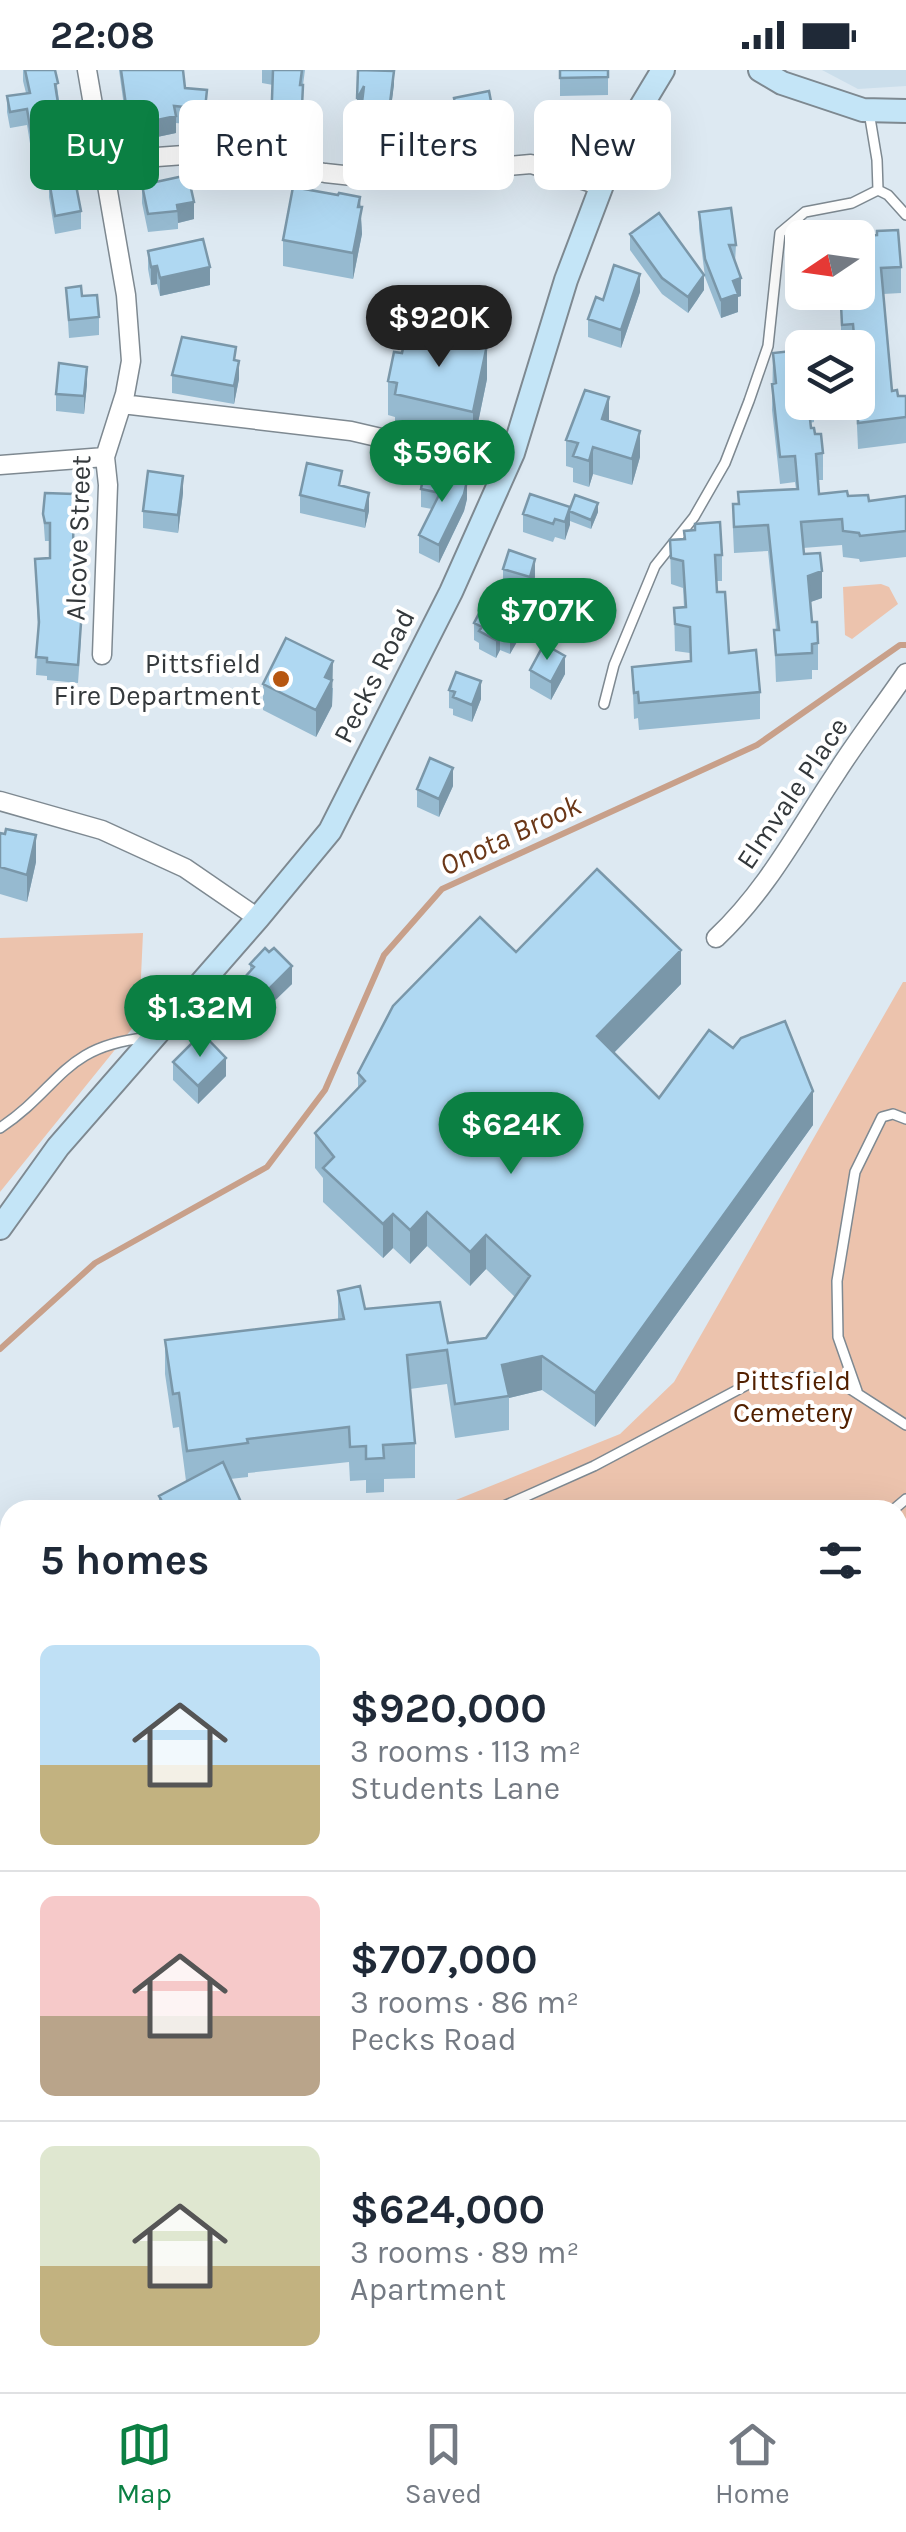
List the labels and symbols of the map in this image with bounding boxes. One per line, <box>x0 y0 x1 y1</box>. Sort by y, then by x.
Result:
north arrow <box>785 220 875 310</box>
pin: $920K <box>369 285 509 370</box>
pin: $596K <box>372 420 512 505</box>
street label: Alcove Street <box>59 455 97 621</box>
pin: $707K <box>477 578 617 663</box>
street label: Pecks Road <box>326 604 422 748</box>
place label: Pittsfield Fire Department <box>54 647 261 712</box>
marker: Pittsfield Fire Department <box>270 668 292 690</box>
street label: Elmvale Place <box>729 711 855 875</box>
water label: Onota Brook <box>434 786 587 883</box>
pin: $1.32M <box>119 975 281 1060</box>
pin: $624K <box>441 1092 581 1177</box>
park label: Pittsfield Cemetery <box>733 1364 853 1429</box>

